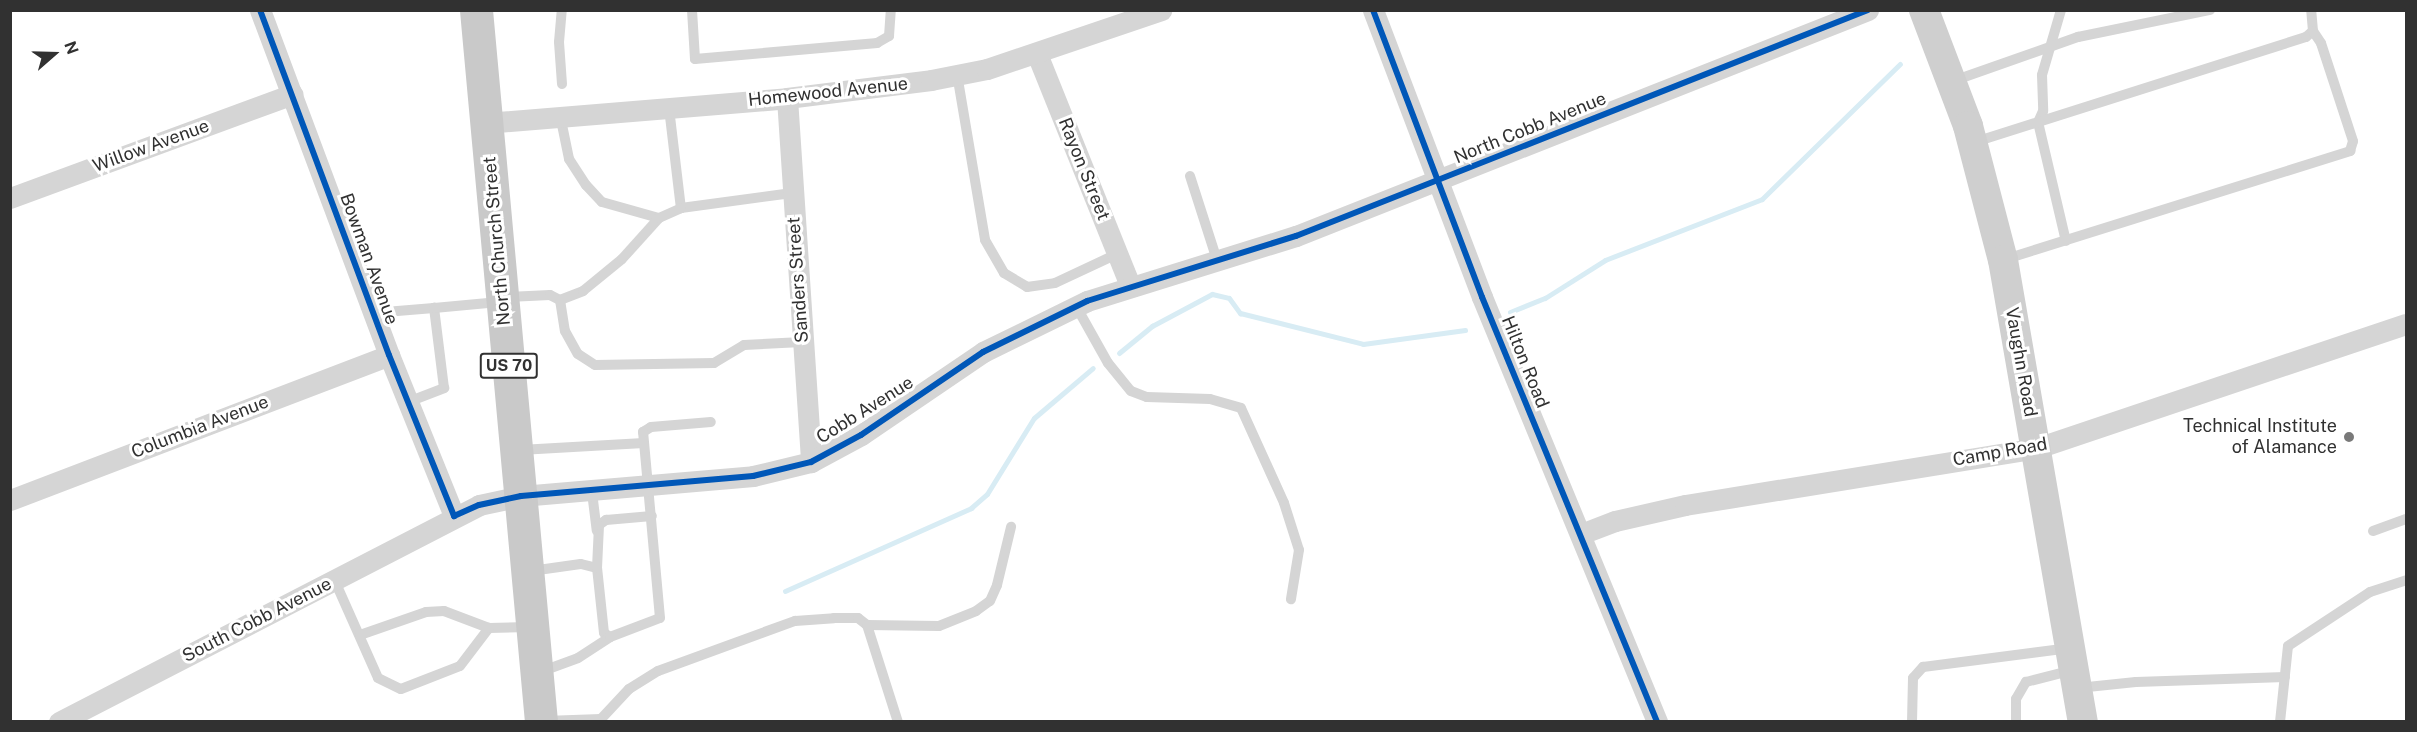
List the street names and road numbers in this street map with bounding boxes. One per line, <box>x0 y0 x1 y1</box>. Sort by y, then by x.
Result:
street label: Homewood Avenue <box>747 73 909 111</box>
street label: North Cobb Avenue <box>1451 88 1609 168</box>
street label: Willow Avenue <box>90 115 212 177</box>
street label: Rayon Street <box>1054 115 1114 223</box>
street label: North Church Street <box>479 156 515 326</box>
street label: Bowman Avenue <box>335 190 403 328</box>
street label: Sanders Street <box>783 216 813 344</box>
street label: Vaughn Road <box>2001 306 2041 418</box>
street label: Hilton Road <box>1497 313 1553 411</box>
road number: US 70 <box>479 353 539 379</box>
street label: Cobb Avenue <box>813 372 917 448</box>
street label: Columbia Avenue <box>128 391 272 463</box>
street label: Camp Road <box>1951 433 2049 471</box>
street label: South Cobb Avenue <box>179 573 335 667</box>

